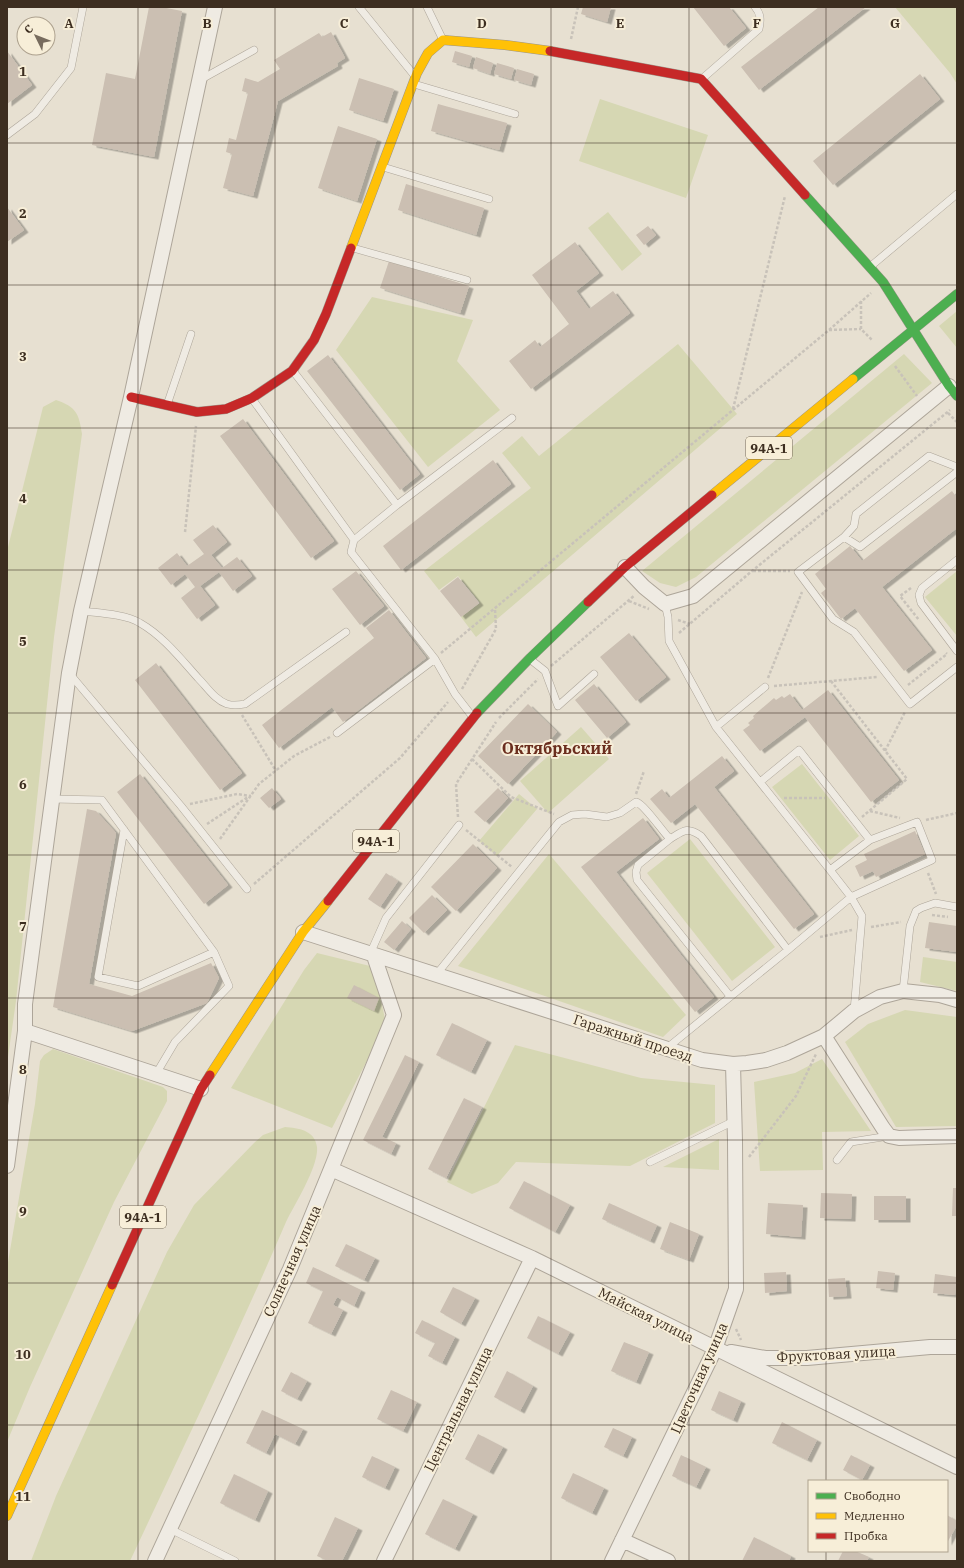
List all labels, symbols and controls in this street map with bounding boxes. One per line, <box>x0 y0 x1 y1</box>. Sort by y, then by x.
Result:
text: A <box>64 15 74 32</box>
text: B <box>202 15 212 32</box>
text: C <box>340 15 349 32</box>
text: D <box>477 15 487 32</box>
text: E <box>616 15 624 32</box>
text: F <box>753 15 761 32</box>
text: G <box>890 15 900 32</box>
north arrow <box>16 16 56 56</box>
text: С <box>21 22 36 37</box>
text: 1 <box>19 63 27 80</box>
text: 2 <box>19 205 27 222</box>
text: 3 <box>19 348 27 365</box>
road number: 94А-1 <box>746 437 792 459</box>
text: 4 <box>19 490 27 507</box>
text: 5 <box>19 633 27 650</box>
district label: Октябрьский <box>502 738 612 758</box>
text: 6 <box>19 776 27 793</box>
road number: 94А-1 <box>353 830 399 852</box>
text: 7 <box>19 918 27 935</box>
street label: Гаражный проезд <box>571 1010 695 1066</box>
text: 8 <box>19 1061 27 1078</box>
street label: Солнечная улица <box>259 1202 325 1320</box>
text: 9 <box>19 1203 27 1220</box>
road number: 94А-1 <box>120 1206 166 1228</box>
street label: Майская улица <box>595 1283 697 1347</box>
street label: Цветочная улица <box>666 1319 732 1436</box>
street label: Фруктовая улица <box>776 1342 896 1366</box>
street label: Центральная улица <box>420 1343 496 1475</box>
text: 10 <box>15 1346 31 1363</box>
legend <box>808 1480 948 1552</box>
text: 11 <box>15 1488 31 1505</box>
text: Свободно <box>844 1488 901 1503</box>
text: Медленно <box>844 1508 905 1523</box>
text: Пробка <box>844 1528 888 1543</box>

